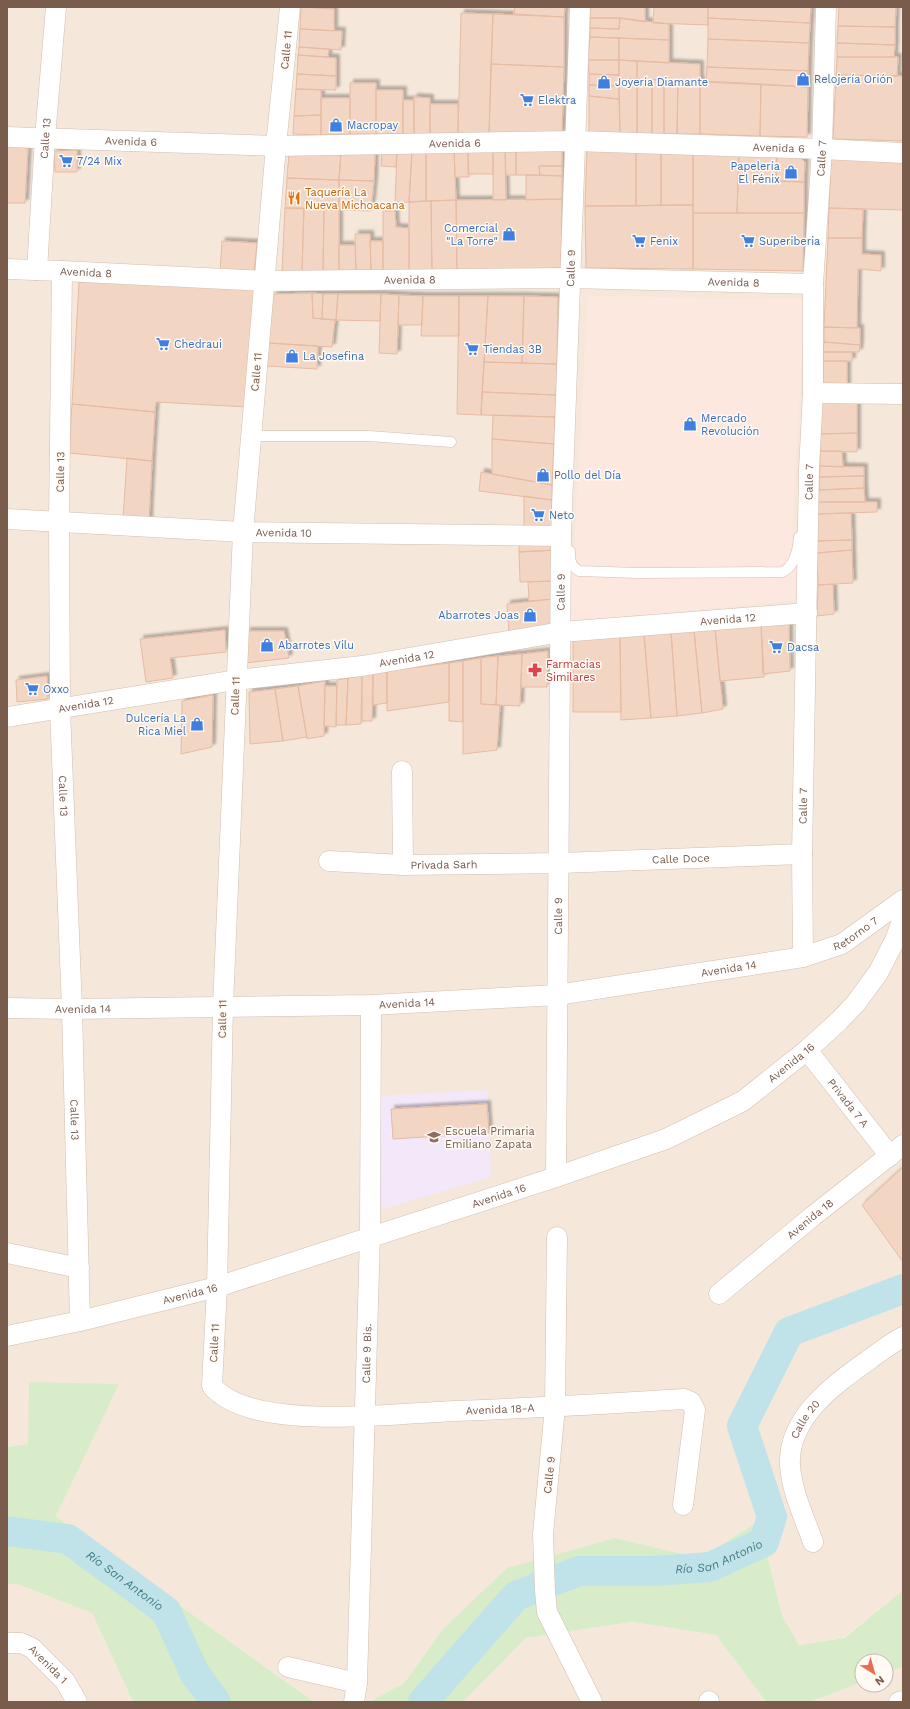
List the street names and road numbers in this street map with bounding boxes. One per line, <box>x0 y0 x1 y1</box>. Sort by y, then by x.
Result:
street label: Calle 11 <box>278 30 295 70</box>
street label: Calle 13 <box>38 117 54 159</box>
street label: Avenida 6 <box>105 134 157 149</box>
street label: Avenida 6 <box>429 137 481 150</box>
street label: Calle 7 <box>814 140 829 177</box>
street label: Avenida 6 <box>752 141 805 155</box>
street label: Calle 9 <box>564 249 578 287</box>
street label: Avenida 8 <box>60 265 113 280</box>
street label: Avenida 8 <box>384 273 436 287</box>
street label: Avenida 8 <box>707 275 760 290</box>
street label: Calle 11 <box>248 352 265 392</box>
street label: Calle 13 <box>54 451 67 493</box>
street label: Calle 7 <box>802 464 816 500</box>
street label: Avenida 10 <box>255 526 312 540</box>
street label: Calle 9 <box>554 573 568 611</box>
street label: Avenida 12 <box>700 611 756 628</box>
street label: Avenida 12 <box>378 648 435 670</box>
street label: Calle 11 <box>228 676 243 716</box>
street label: Avenida 12 <box>57 694 115 716</box>
street label: Calle 13 <box>56 775 70 817</box>
street label: Calle 7 <box>797 788 810 824</box>
street label: Calle Doce <box>652 851 710 867</box>
street label: Privada Sarh <box>410 858 478 872</box>
street label: Calle 9 <box>552 897 565 935</box>
street label: Retorno 7 <box>831 914 881 954</box>
street label: Avenida 14 <box>700 958 758 980</box>
street label: Avenida 14 <box>379 996 436 1012</box>
street label: Calle 11 <box>216 999 229 1039</box>
street label: Avenida 14 <box>55 1002 111 1016</box>
street label: Avenida 16 <box>766 1040 818 1086</box>
street label: Privada 7 A <box>825 1076 871 1130</box>
street label: Calle 13 <box>67 1099 81 1140</box>
street label: Avenida 16 <box>470 1181 528 1211</box>
street label: Avenida 18 <box>784 1196 836 1242</box>
street label: Avenida 16 <box>161 1281 219 1307</box>
street label: Calle 11 <box>207 1323 222 1363</box>
street label: Calle 9 Bis. <box>360 1323 374 1384</box>
street label: Calle 20 <box>788 1397 823 1441</box>
street label: Avenida 18-A <box>465 1402 535 1418</box>
street label: Calle 9 <box>541 1456 558 1494</box>
street label: Avenida 1 <box>26 1642 70 1687</box>

